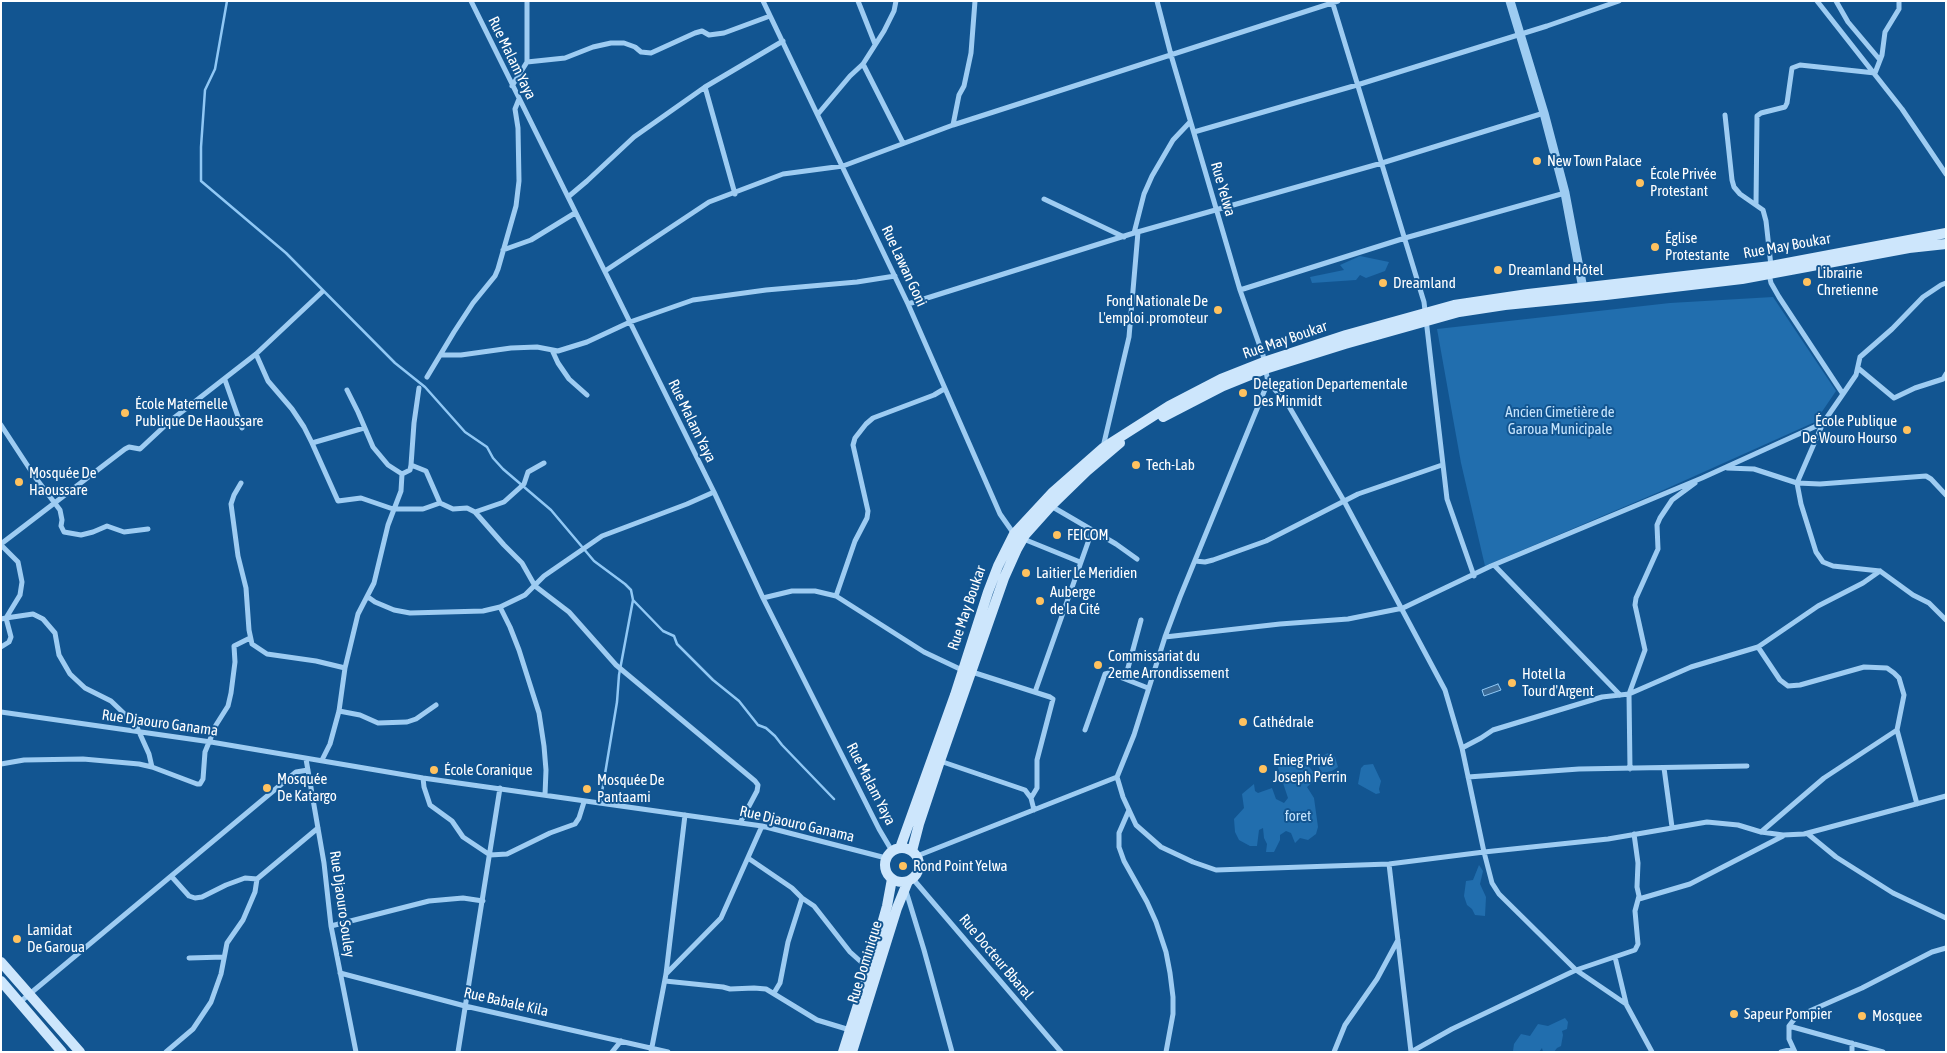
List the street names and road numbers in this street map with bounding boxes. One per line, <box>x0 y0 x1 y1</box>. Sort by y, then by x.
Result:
street label: Rue Malam Yaya <box>484 14 540 102</box>
street label: Rue Yelwa <box>1207 160 1239 218</box>
street label: Rue Lawan Goni <box>877 223 931 309</box>
street label: Rue May Boukar <box>1742 229 1832 263</box>
street label: Rue May Boukar <box>1240 317 1330 363</box>
street label: Rue Malam Yaya <box>664 377 720 465</box>
street label: Rue May Boukar <box>944 563 990 653</box>
street label: Rue Djaouro Ganama <box>101 706 219 740</box>
street label: Rue Malam Yaya <box>843 740 899 828</box>
street label: Rue Djaouro Ganama <box>738 802 856 846</box>
street label: Rue Djaouro Souley <box>326 850 358 958</box>
street label: Rue Docteur Bbaral <box>955 911 1037 1003</box>
street label: Rue Dominique <box>844 919 886 1005</box>
street label: Rue Babale Kila <box>462 984 550 1020</box>

